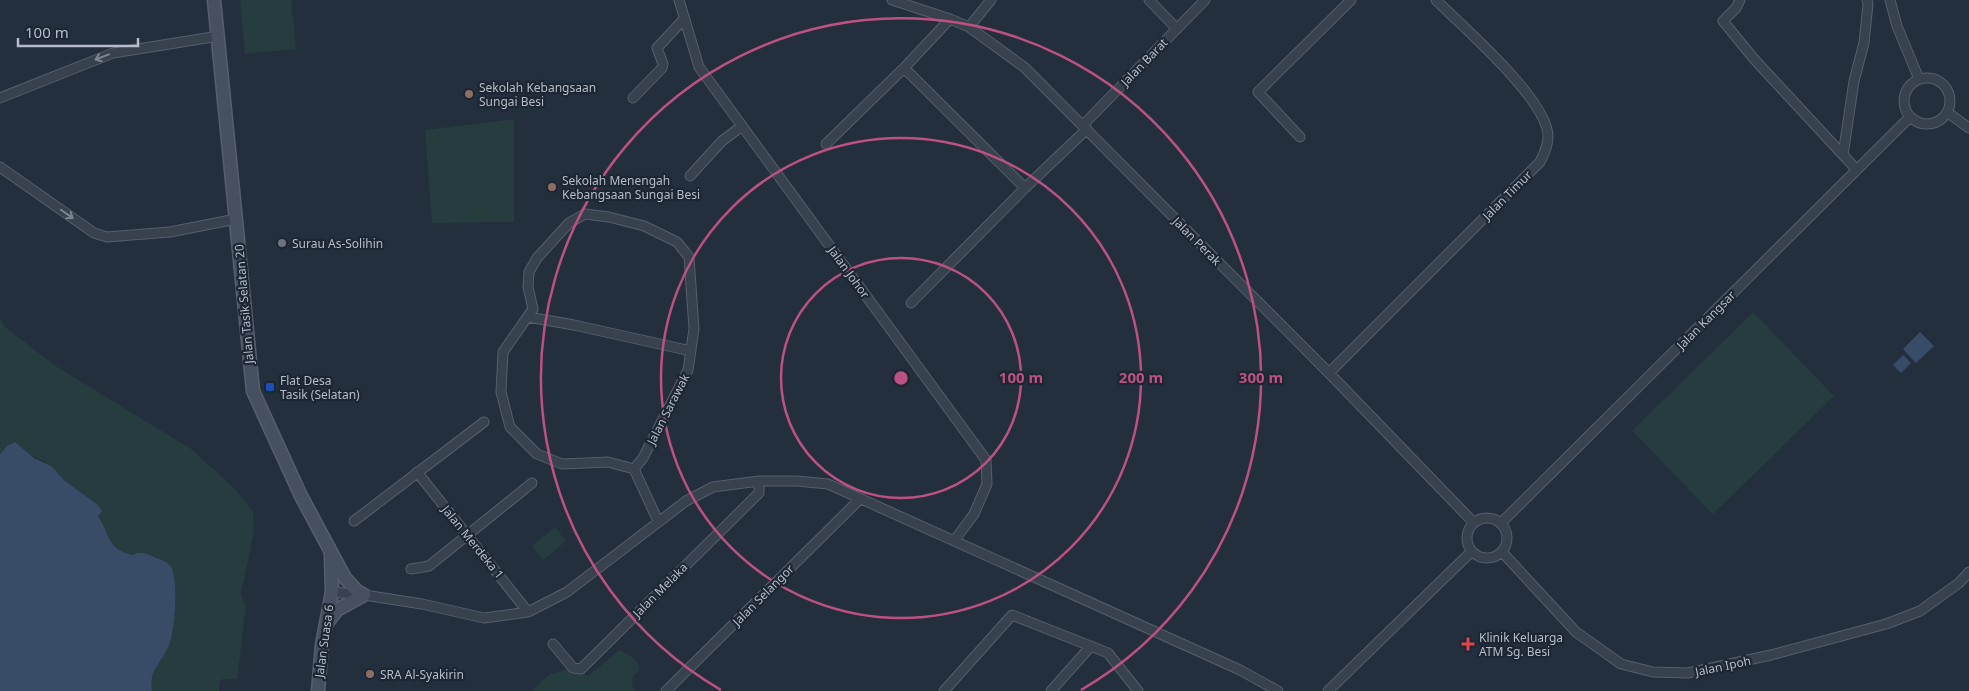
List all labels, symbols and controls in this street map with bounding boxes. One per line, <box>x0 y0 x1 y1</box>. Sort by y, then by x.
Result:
scale bar <box>18 15 138 47</box>
text: 100 m <box>25 22 69 42</box>
street label: Jalan Barat <box>1116 34 1172 90</box>
one-way arrow <box>95 53 110 62</box>
place label: Sekolah Kebangsaan Sungai Besi <box>479 79 596 110</box>
marker: Sekolah Kebangsaan Sungai Besi <box>463 88 475 100</box>
street label: Jalan Timur <box>1478 166 1536 224</box>
place label: Sekolah Menengah Kebangsaan Sungai Besi <box>562 172 700 203</box>
marker: Sekolah Menengah Kebangsaan Sungai Besi <box>546 181 558 193</box>
one-way arrow <box>60 209 74 219</box>
street label: Jalan Perak <box>1168 212 1225 269</box>
place label: Surau As-Solihin <box>292 235 383 252</box>
marker: Surau As-Solihin <box>276 237 288 249</box>
street label: Jalan Johor <box>824 242 874 302</box>
street label: Jalan Tasik Selatan 20 <box>230 244 258 365</box>
street label: Jalan Kangsar <box>1672 287 1739 354</box>
text: 100 m <box>999 367 1043 387</box>
text: 200 m <box>1119 367 1163 387</box>
text: 300 m <box>1239 367 1283 387</box>
centre of rings <box>892 369 910 387</box>
street label: Jalan Sarawak <box>642 370 693 448</box>
place label: Flat Desa Tasik (Selatan) <box>280 372 360 403</box>
marker: Flat Desa Tasik (Selatan) <box>264 381 276 393</box>
street label: Jalan Merdeka 1 <box>437 501 508 582</box>
street label: Jalan Melaka <box>628 559 691 622</box>
street label: Jalan Selangor <box>728 560 798 630</box>
street label: Jalan Suasa 6 <box>310 603 338 680</box>
place label: Klinik Keluarga ATM Sg. Besi <box>1479 629 1563 660</box>
marker: Klinik Keluarga ATM Sg. Besi <box>1461 637 1475 651</box>
street label: Jalan Ipoh <box>1693 652 1752 680</box>
place label: SRA Al-Syakirin <box>380 666 464 683</box>
marker: SRA Al-Syakirin <box>364 668 376 680</box>

